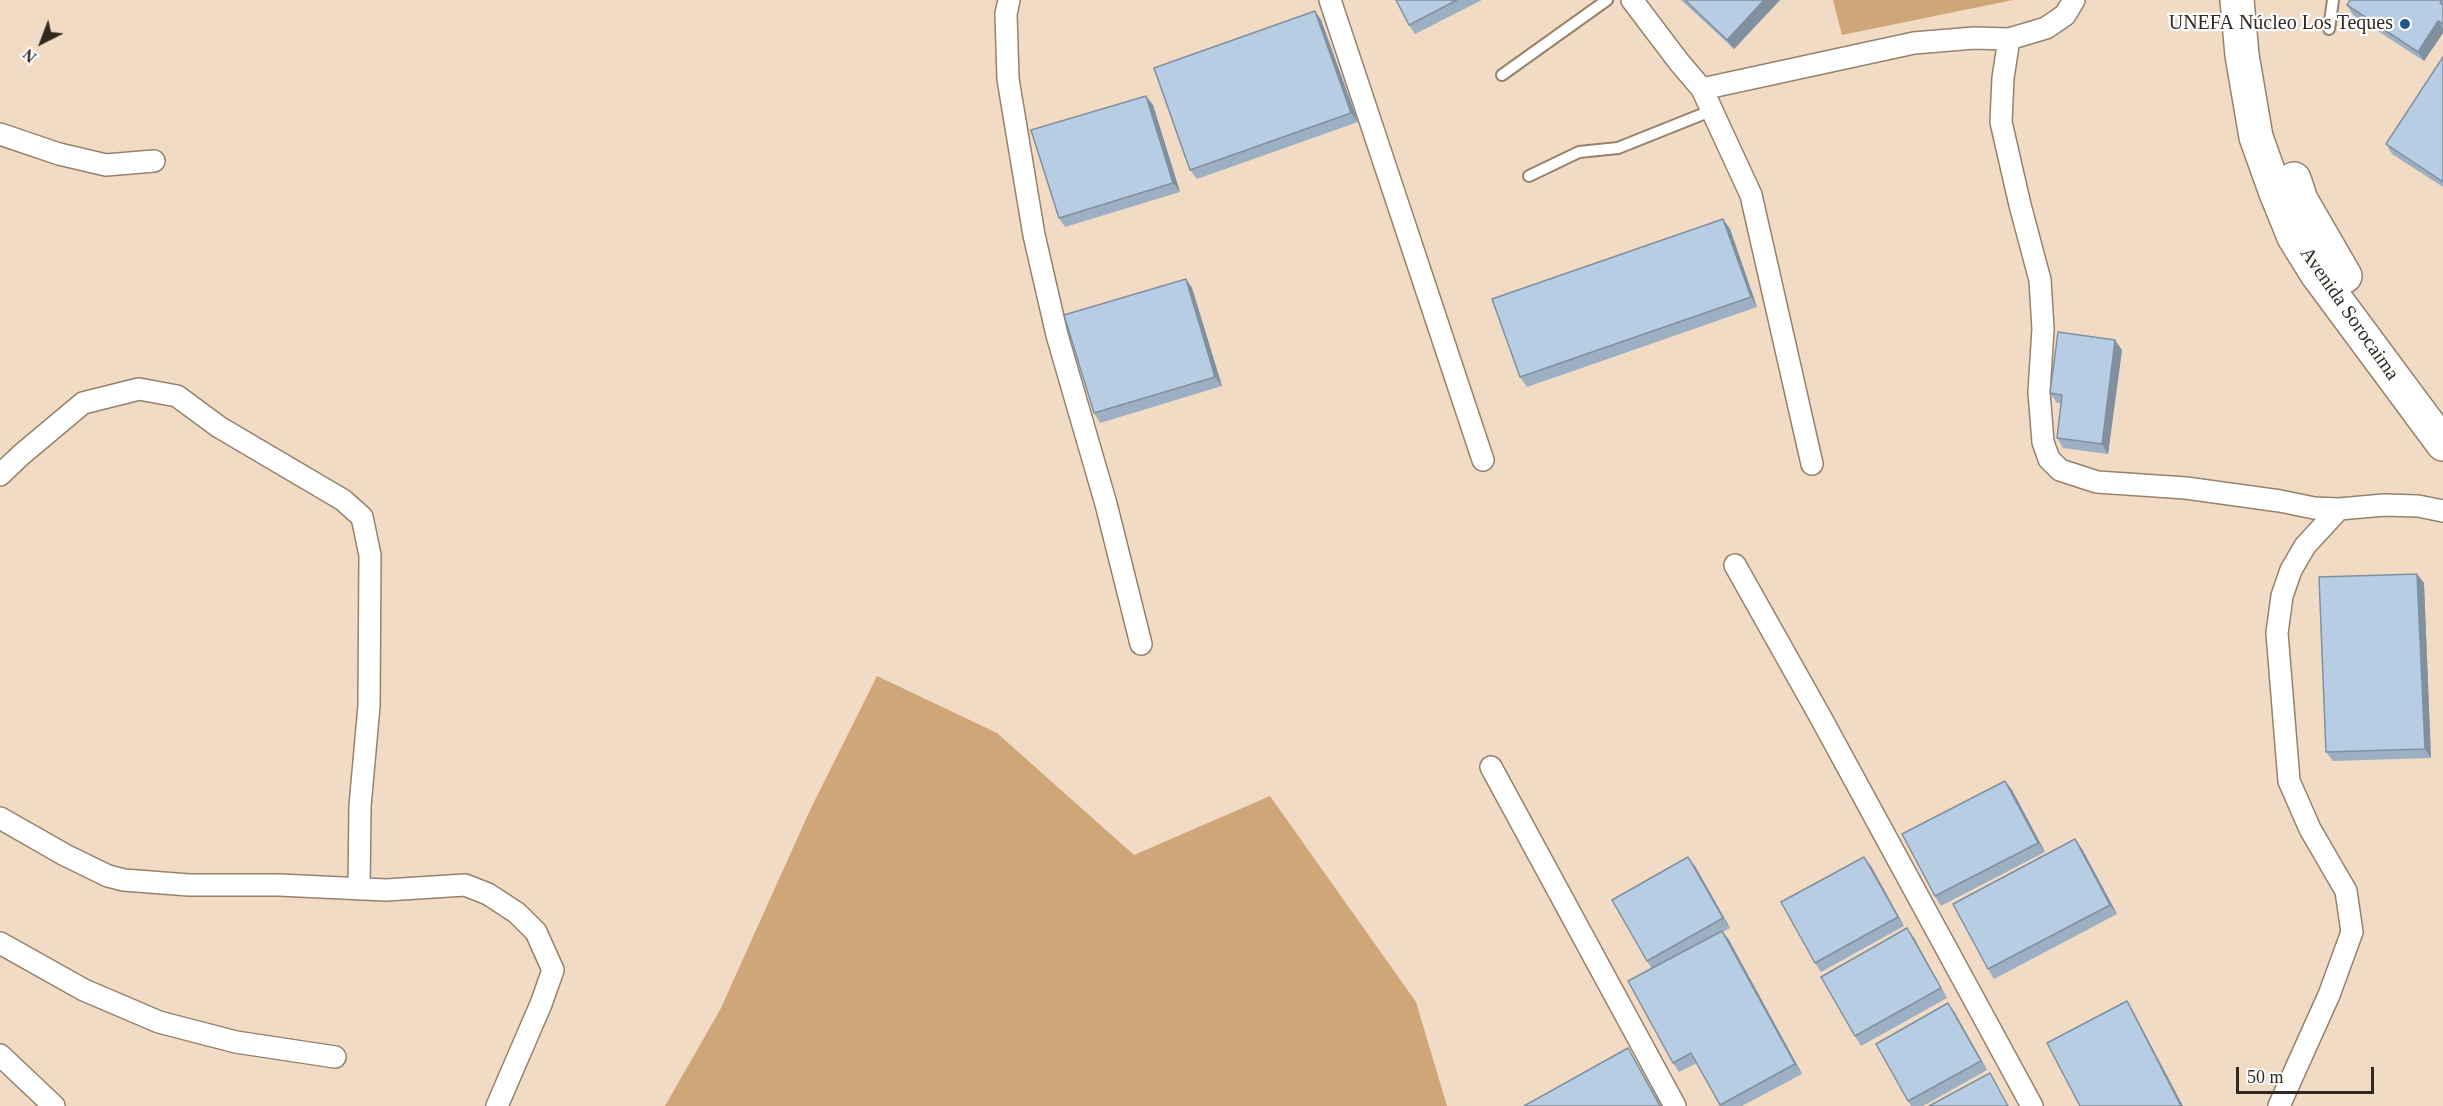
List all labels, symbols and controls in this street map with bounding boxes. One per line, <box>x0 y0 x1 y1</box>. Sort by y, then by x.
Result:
north arrow <box>12 12 72 72</box>
place label: UNEFA Núcleo Los Teques <box>2169 12 2393 36</box>
marker: UNEFA Núcleo Los Teques <box>2398 17 2412 31</box>
text: N <box>20 46 40 66</box>
street label: Avenida Sorocaima <box>2294 243 2404 385</box>
scale bar <box>2239 1055 2377 1093</box>
text: 50 m <box>2247 1067 2284 1087</box>

